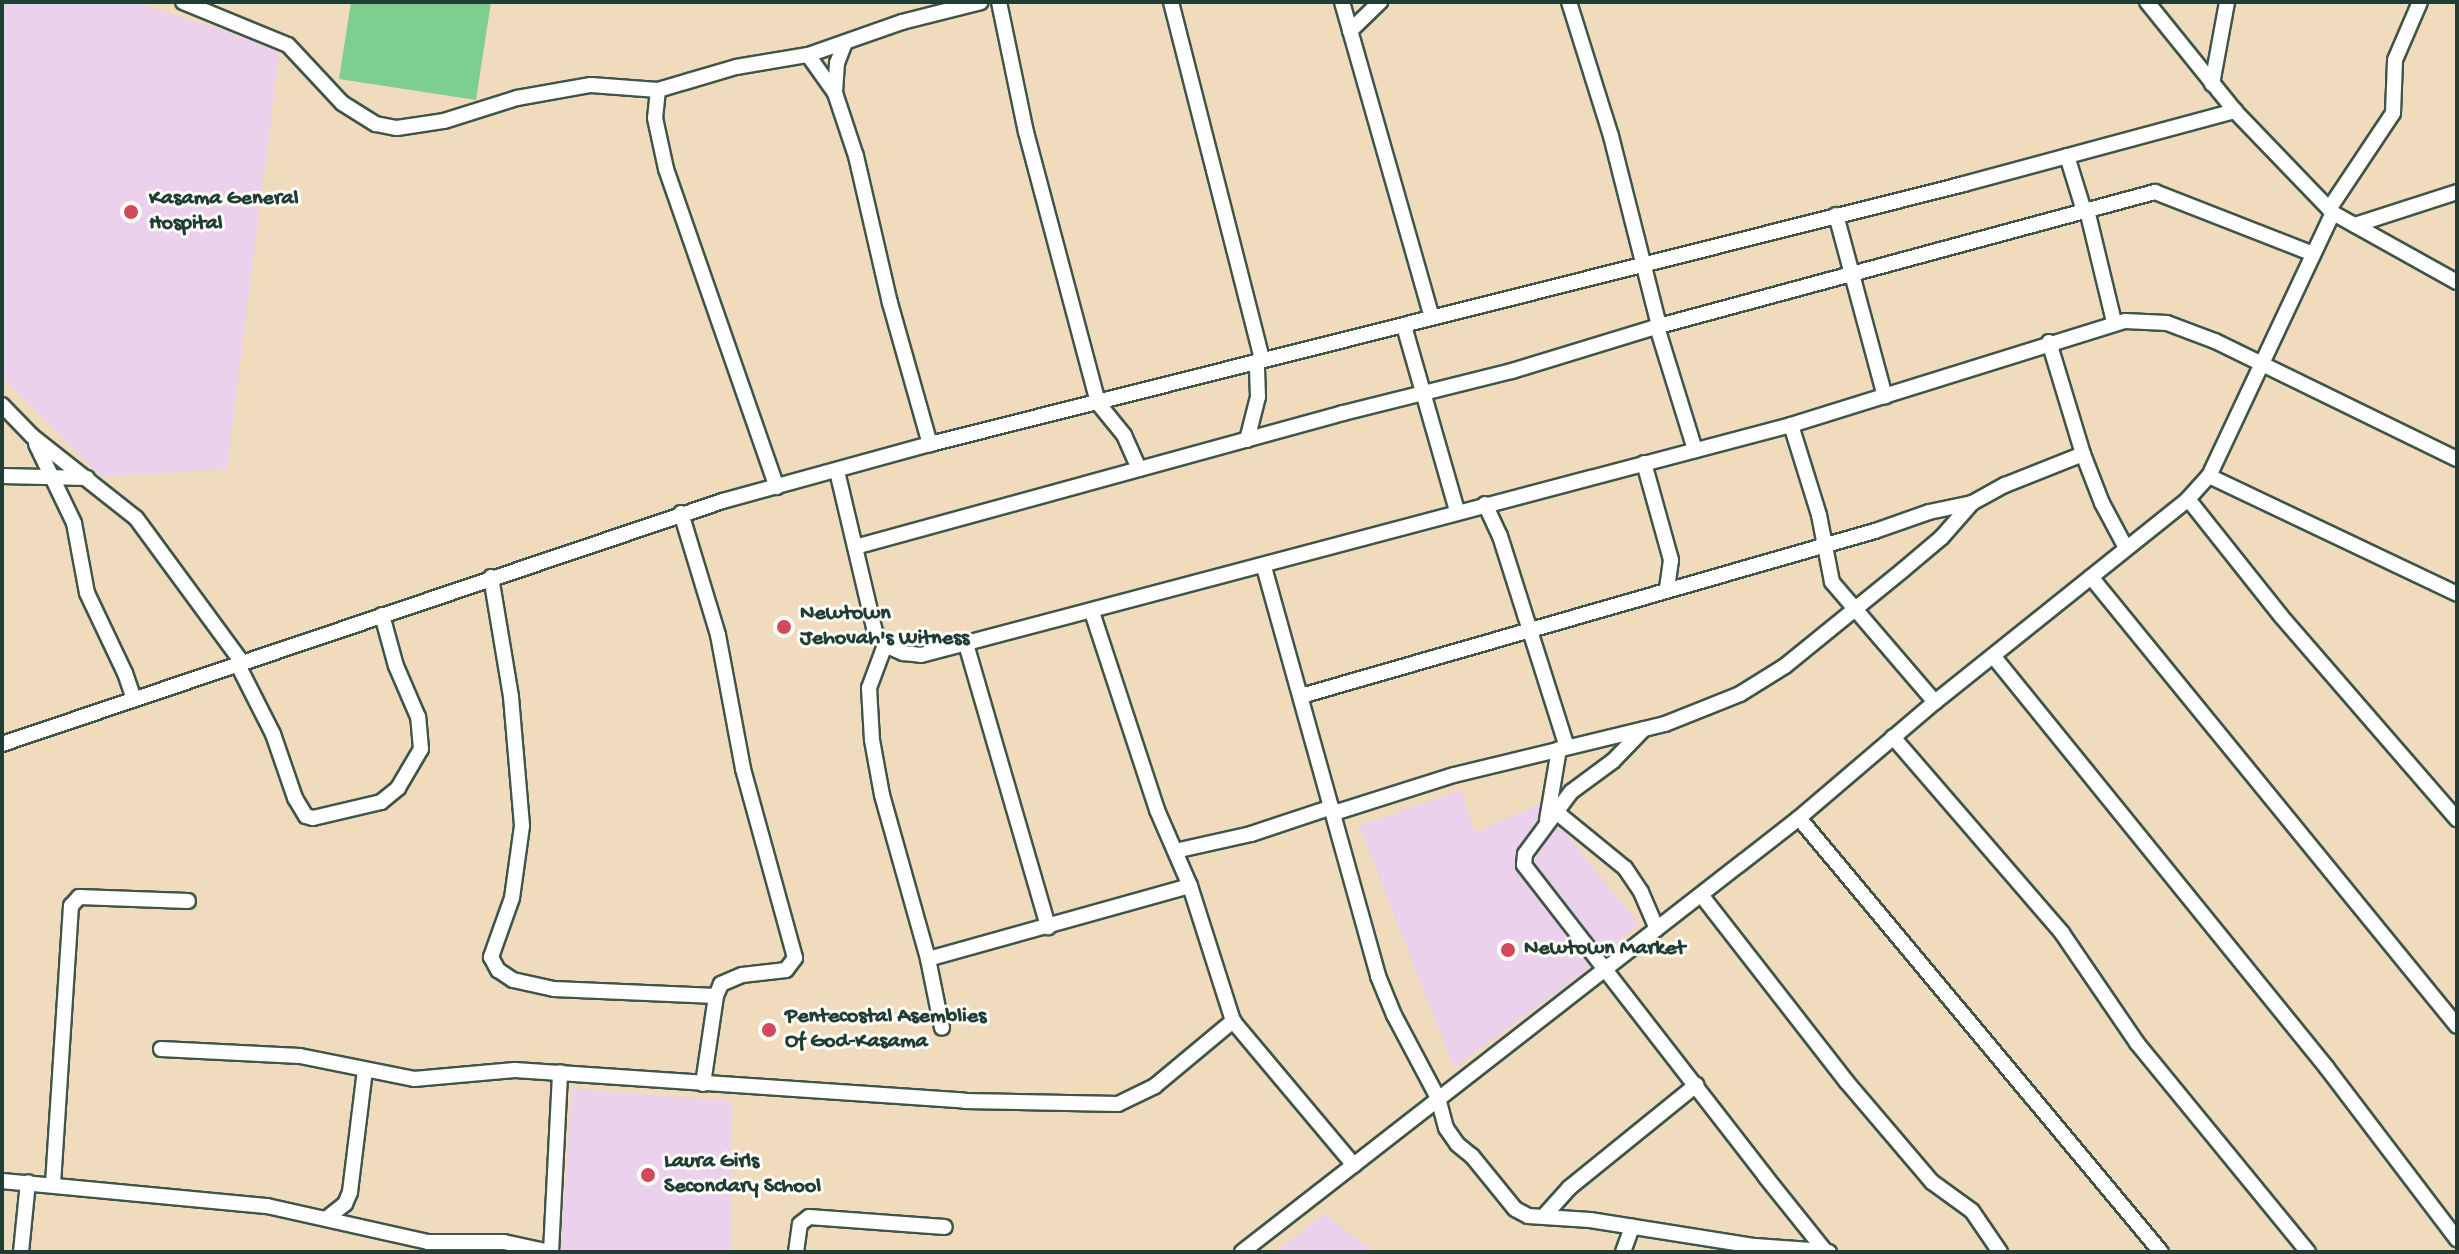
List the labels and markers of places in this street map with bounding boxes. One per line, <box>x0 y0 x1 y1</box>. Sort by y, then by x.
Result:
place label: Kasama General Hospital <box>149 186 299 238</box>
marker: Kasama General Hospital <box>120 201 142 223</box>
place label: Newtown Jehovah's Witness <box>800 601 969 652</box>
marker: Newtown Jehovah's Witness <box>775 618 793 636</box>
place label: Newtown Market <box>1524 937 1685 963</box>
marker: Newtown Market <box>1499 941 1517 959</box>
place label: Pentecostal Asemblies Of God-Kasama <box>785 1004 986 1056</box>
marker: Pentecostal Asemblies Of God-Kasama <box>760 1021 778 1039</box>
place label: Laura Girls Secondary School <box>664 1149 821 1200</box>
marker: Laura Girls Secondary School <box>639 1166 657 1184</box>

